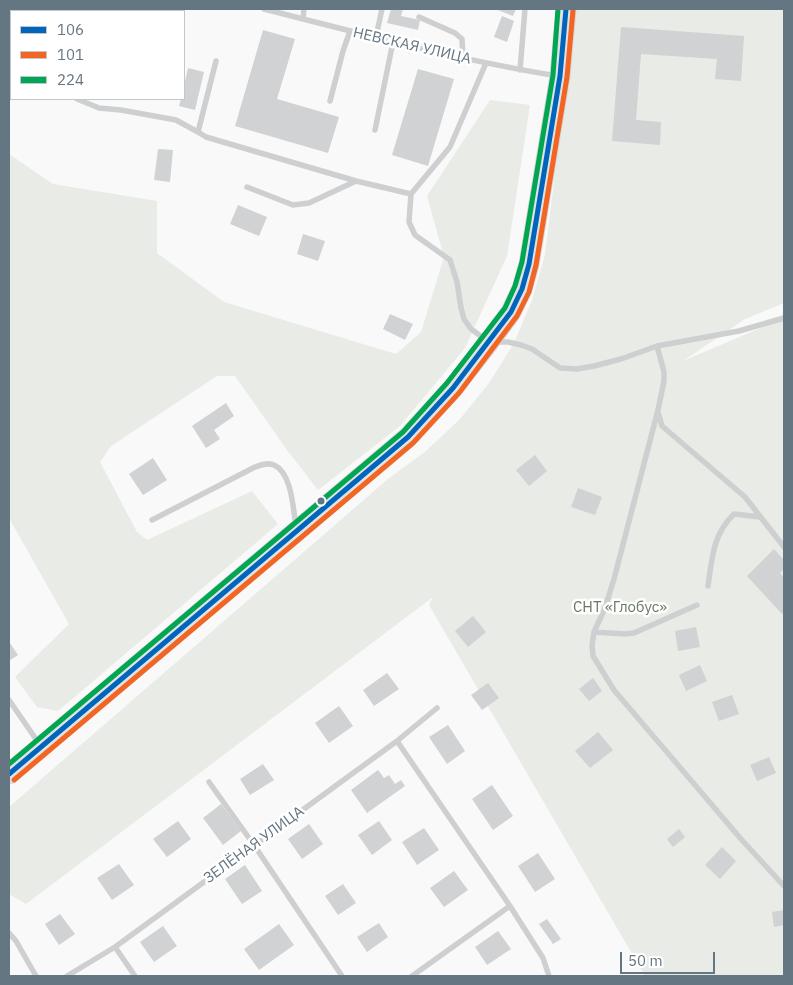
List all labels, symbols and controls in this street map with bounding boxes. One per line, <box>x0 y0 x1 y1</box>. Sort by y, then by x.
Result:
legend <box>10 10 185 100</box>
text: 106 <box>57 20 84 39</box>
street label: НЕВСКАЯ УЛИЦА <box>351 24 473 68</box>
text: 101 <box>57 45 84 64</box>
text: 224 <box>57 70 84 89</box>
unlabelled marker <box>316 496 326 506</box>
park label: СНТ «Глобус» <box>573 599 667 617</box>
street label: ЗЕЛЁНАЯ УЛИЦА <box>200 803 308 887</box>
scale bar <box>623 942 718 974</box>
text: 50 m <box>628 951 663 970</box>

